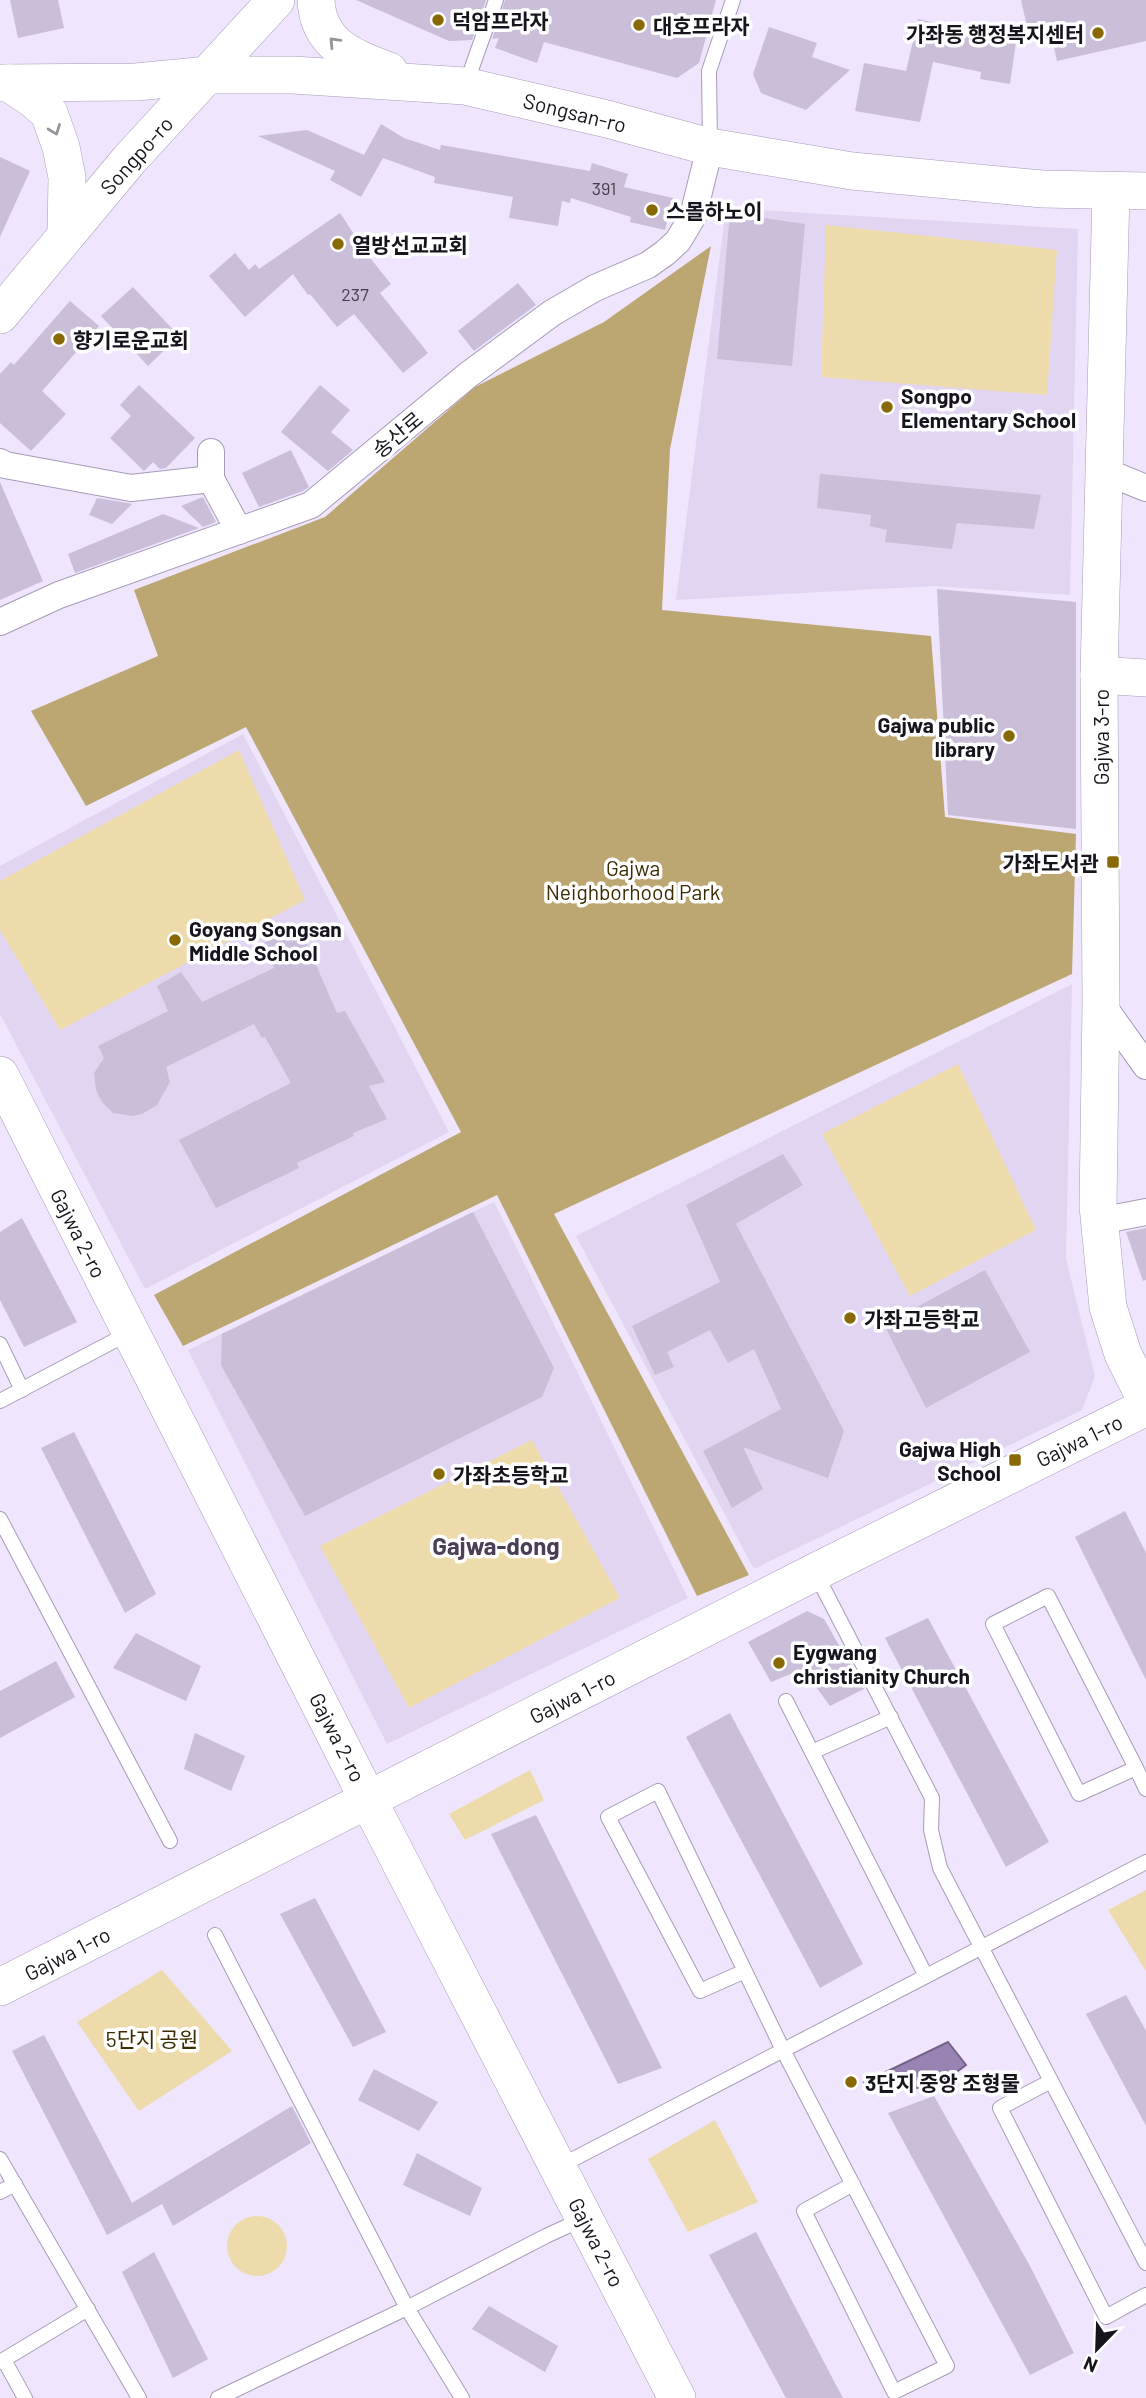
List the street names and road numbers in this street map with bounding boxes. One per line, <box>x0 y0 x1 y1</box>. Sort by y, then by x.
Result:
street label: Songsan-ro <box>521 87 629 137</box>
street label: Songpo-ro <box>94 111 178 199</box>
street label: 송산로 <box>367 406 427 462</box>
street label: Gajwa 3-ro <box>1088 689 1113 785</box>
street label: Gajwa 2-ro <box>46 1184 112 1282</box>
street label: Gajwa 1-ro <box>1032 1408 1126 1472</box>
street label: Gajwa 1-ro <box>525 1664 619 1728</box>
street label: Gajwa 2-ro <box>305 1688 371 1786</box>
street label: Gajwa 1-ro <box>20 1921 114 1985</box>
street label: Gajwa 2-ro <box>564 2193 630 2291</box>

